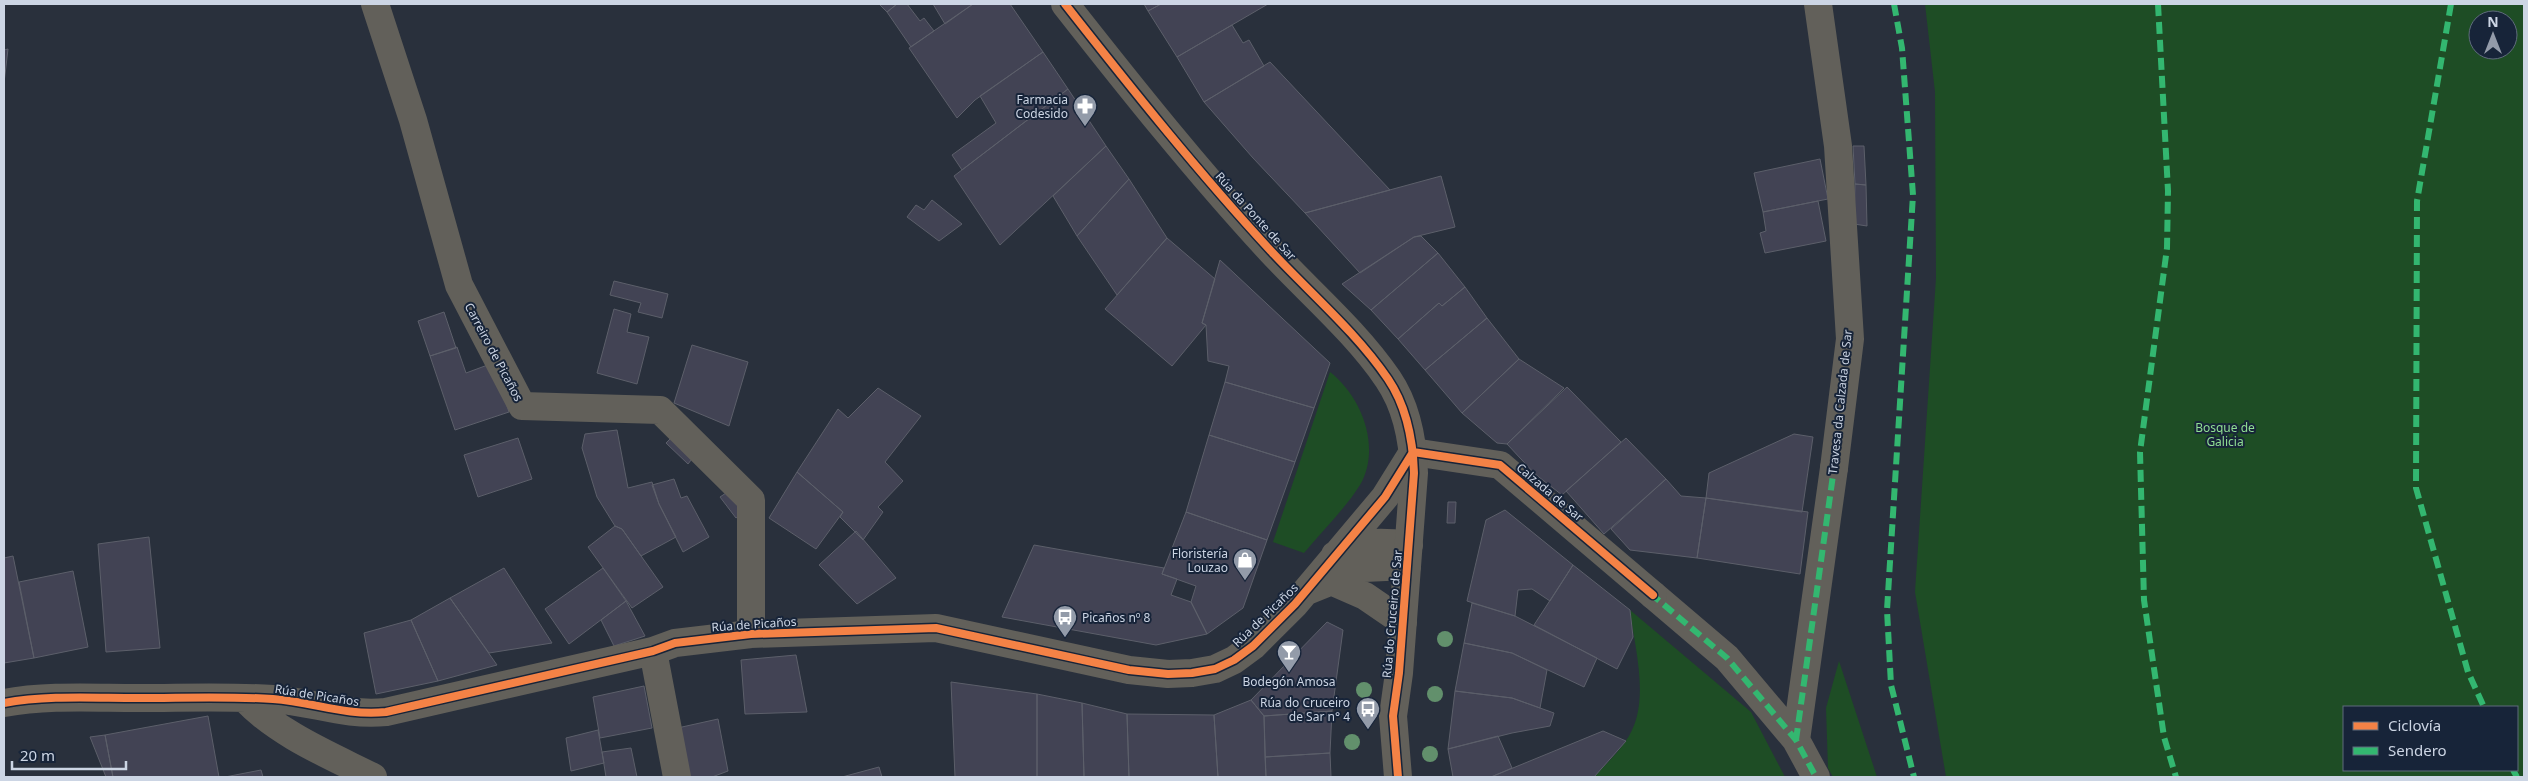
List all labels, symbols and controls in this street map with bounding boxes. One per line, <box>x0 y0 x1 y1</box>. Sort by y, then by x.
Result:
north arrow <box>2468 10 2518 60</box>
text: N <box>2487 12 2499 31</box>
place label: Farmacia Codesido <box>1016 91 1068 122</box>
pharmacy icon: Farmacia Codesido <box>1072 93 1098 127</box>
street label: Rúa da Ponte de Sar <box>1212 168 1300 264</box>
street label: Carreiro de Picaños <box>461 300 527 405</box>
street label: Travesa da Calzada de Sar <box>1824 329 1856 475</box>
park label: Bosque de Galicia <box>2195 419 2255 450</box>
street label: Calzada de Sar <box>1513 459 1587 525</box>
place label: Floristería Louzao <box>1172 545 1228 576</box>
shop icon: Floristería Louzao <box>1232 547 1258 581</box>
street label: Rúa do Cruceiro de Sar <box>1378 549 1406 679</box>
street label: Rúa de Picaños <box>1228 579 1302 651</box>
bus stop icon: Picaños nº 8 <box>1052 604 1078 638</box>
place label: Picaños nº 8 <box>1082 609 1150 626</box>
street label: Rúa de Picaños <box>711 613 797 635</box>
bar icon: Bodegón Amosa <box>1276 639 1302 673</box>
place label: Bodegón Amosa <box>1242 673 1336 690</box>
street label: Rúa de Picaños <box>274 680 361 710</box>
place label: Rúa do Cruceiro de Sar n° 4 <box>1260 694 1350 725</box>
bus stop icon: Rúa do Cruceiro de Sar n° 4 <box>1355 696 1381 730</box>
legend <box>2343 706 2518 771</box>
text: Ciclovía <box>2388 715 2441 735</box>
scale bar <box>12 738 126 770</box>
text: Sendero <box>2388 740 2447 760</box>
text: 20 m <box>20 745 55 765</box>

